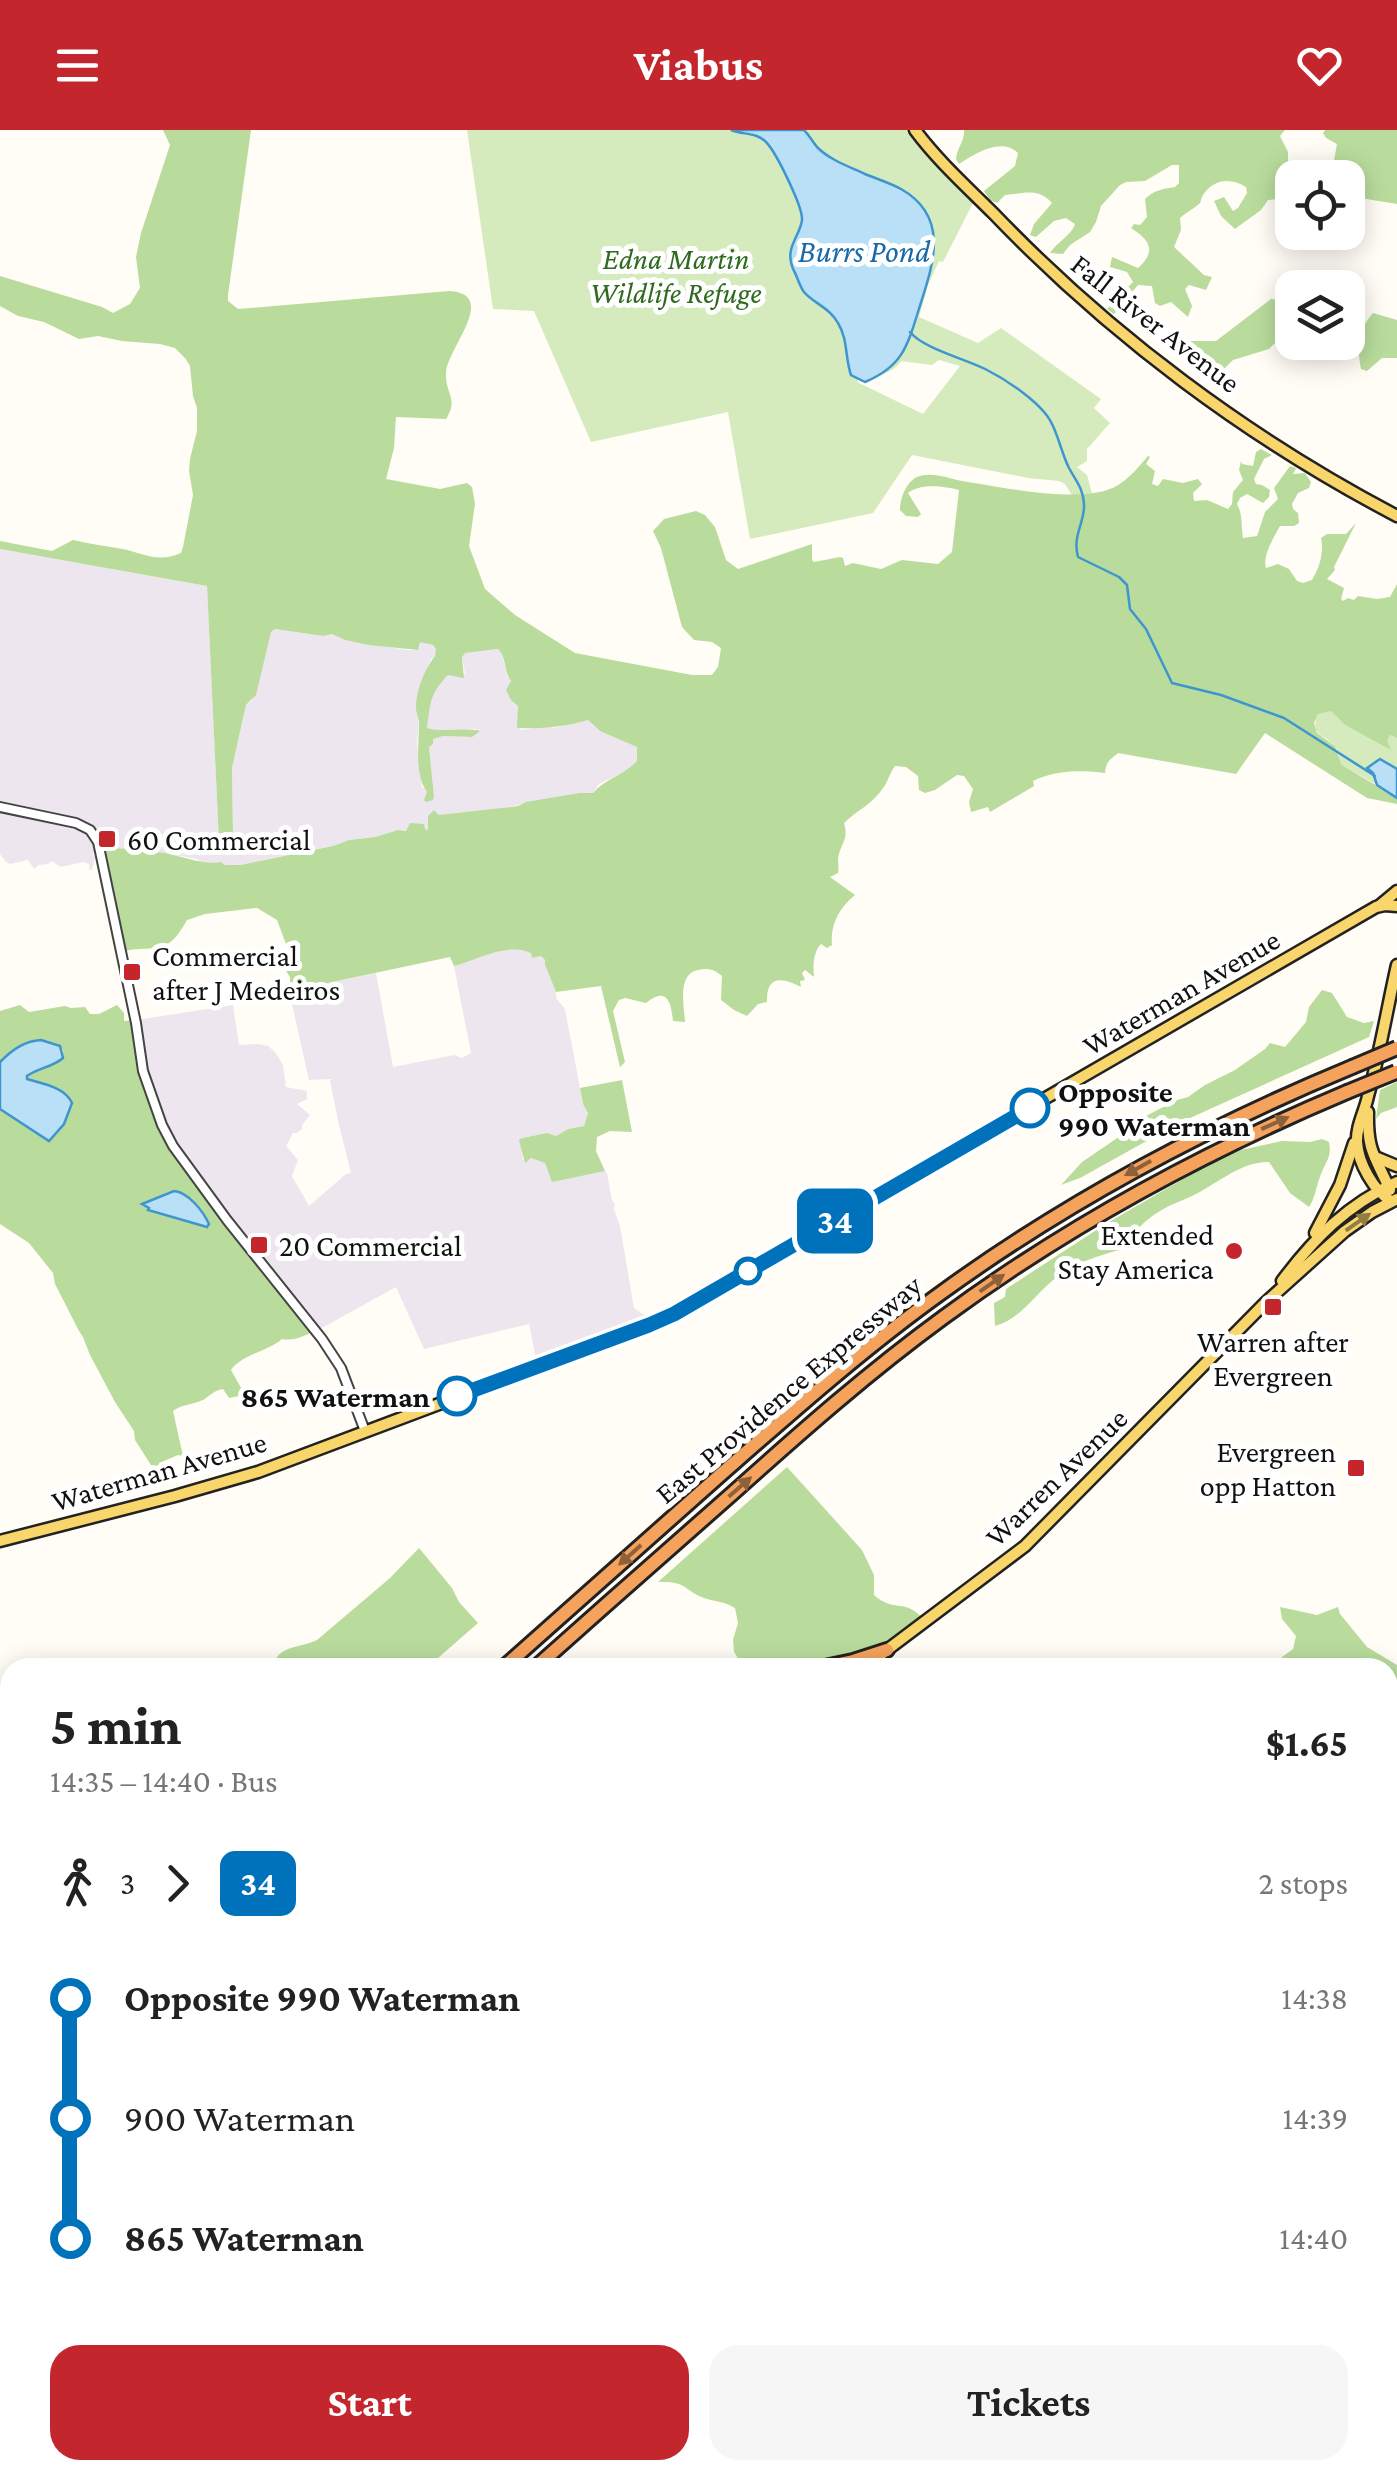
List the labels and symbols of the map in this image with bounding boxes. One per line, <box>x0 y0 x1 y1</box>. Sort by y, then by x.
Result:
water label: Burrs Pond <box>798 233 931 269</box>
park label: Edna Martin Wildlife Refuge <box>590 242 762 310</box>
street label: Fall River Avenue <box>1065 247 1247 399</box>
place label: 60 Commercial <box>127 823 311 856</box>
marker: 60 Commercial <box>96 828 118 850</box>
street label: Waterman Avenue <box>1077 922 1285 1062</box>
place label: Commercial after J Medeiros <box>152 939 340 1006</box>
marker: Commercial after J Medeiros <box>121 961 143 983</box>
place label: Opposite 990 Waterman <box>1058 1075 1250 1142</box>
marker: Opposite 990 Waterman <box>1011 1089 1049 1127</box>
one-way arrow <box>1260 1115 1290 1131</box>
one-way arrow <box>1124 1159 1152 1177</box>
line badge: 34 <box>790 1188 880 1254</box>
one-way arrow <box>1345 1213 1372 1232</box>
place label: Extended Stay America <box>1058 1218 1214 1286</box>
place label: 20 Commercial <box>279 1229 462 1262</box>
marker: 20 Commercial <box>248 1234 270 1256</box>
marker: Extended Stay America <box>1223 1240 1245 1262</box>
unlabelled marker <box>735 1258 761 1284</box>
street label: East Providence Expressway <box>648 1268 928 1511</box>
one-way arrow <box>979 1274 1006 1293</box>
marker: Warren after Evergreen <box>1262 1296 1284 1318</box>
place label: Warren after Evergreen <box>1197 1325 1349 1393</box>
marker: 865 Waterman <box>438 1377 476 1415</box>
place label: 865 Waterman <box>241 1380 430 1413</box>
street label: Warren Avenue <box>978 1401 1134 1553</box>
street label: Waterman Avenue <box>48 1425 270 1517</box>
place label: Evergreen opp Hatton <box>1200 1435 1336 1503</box>
marker: Evergreen opp Hatton <box>1345 1457 1367 1479</box>
one-way arrow <box>727 1476 752 1498</box>
one-way arrow <box>618 1544 643 1566</box>

